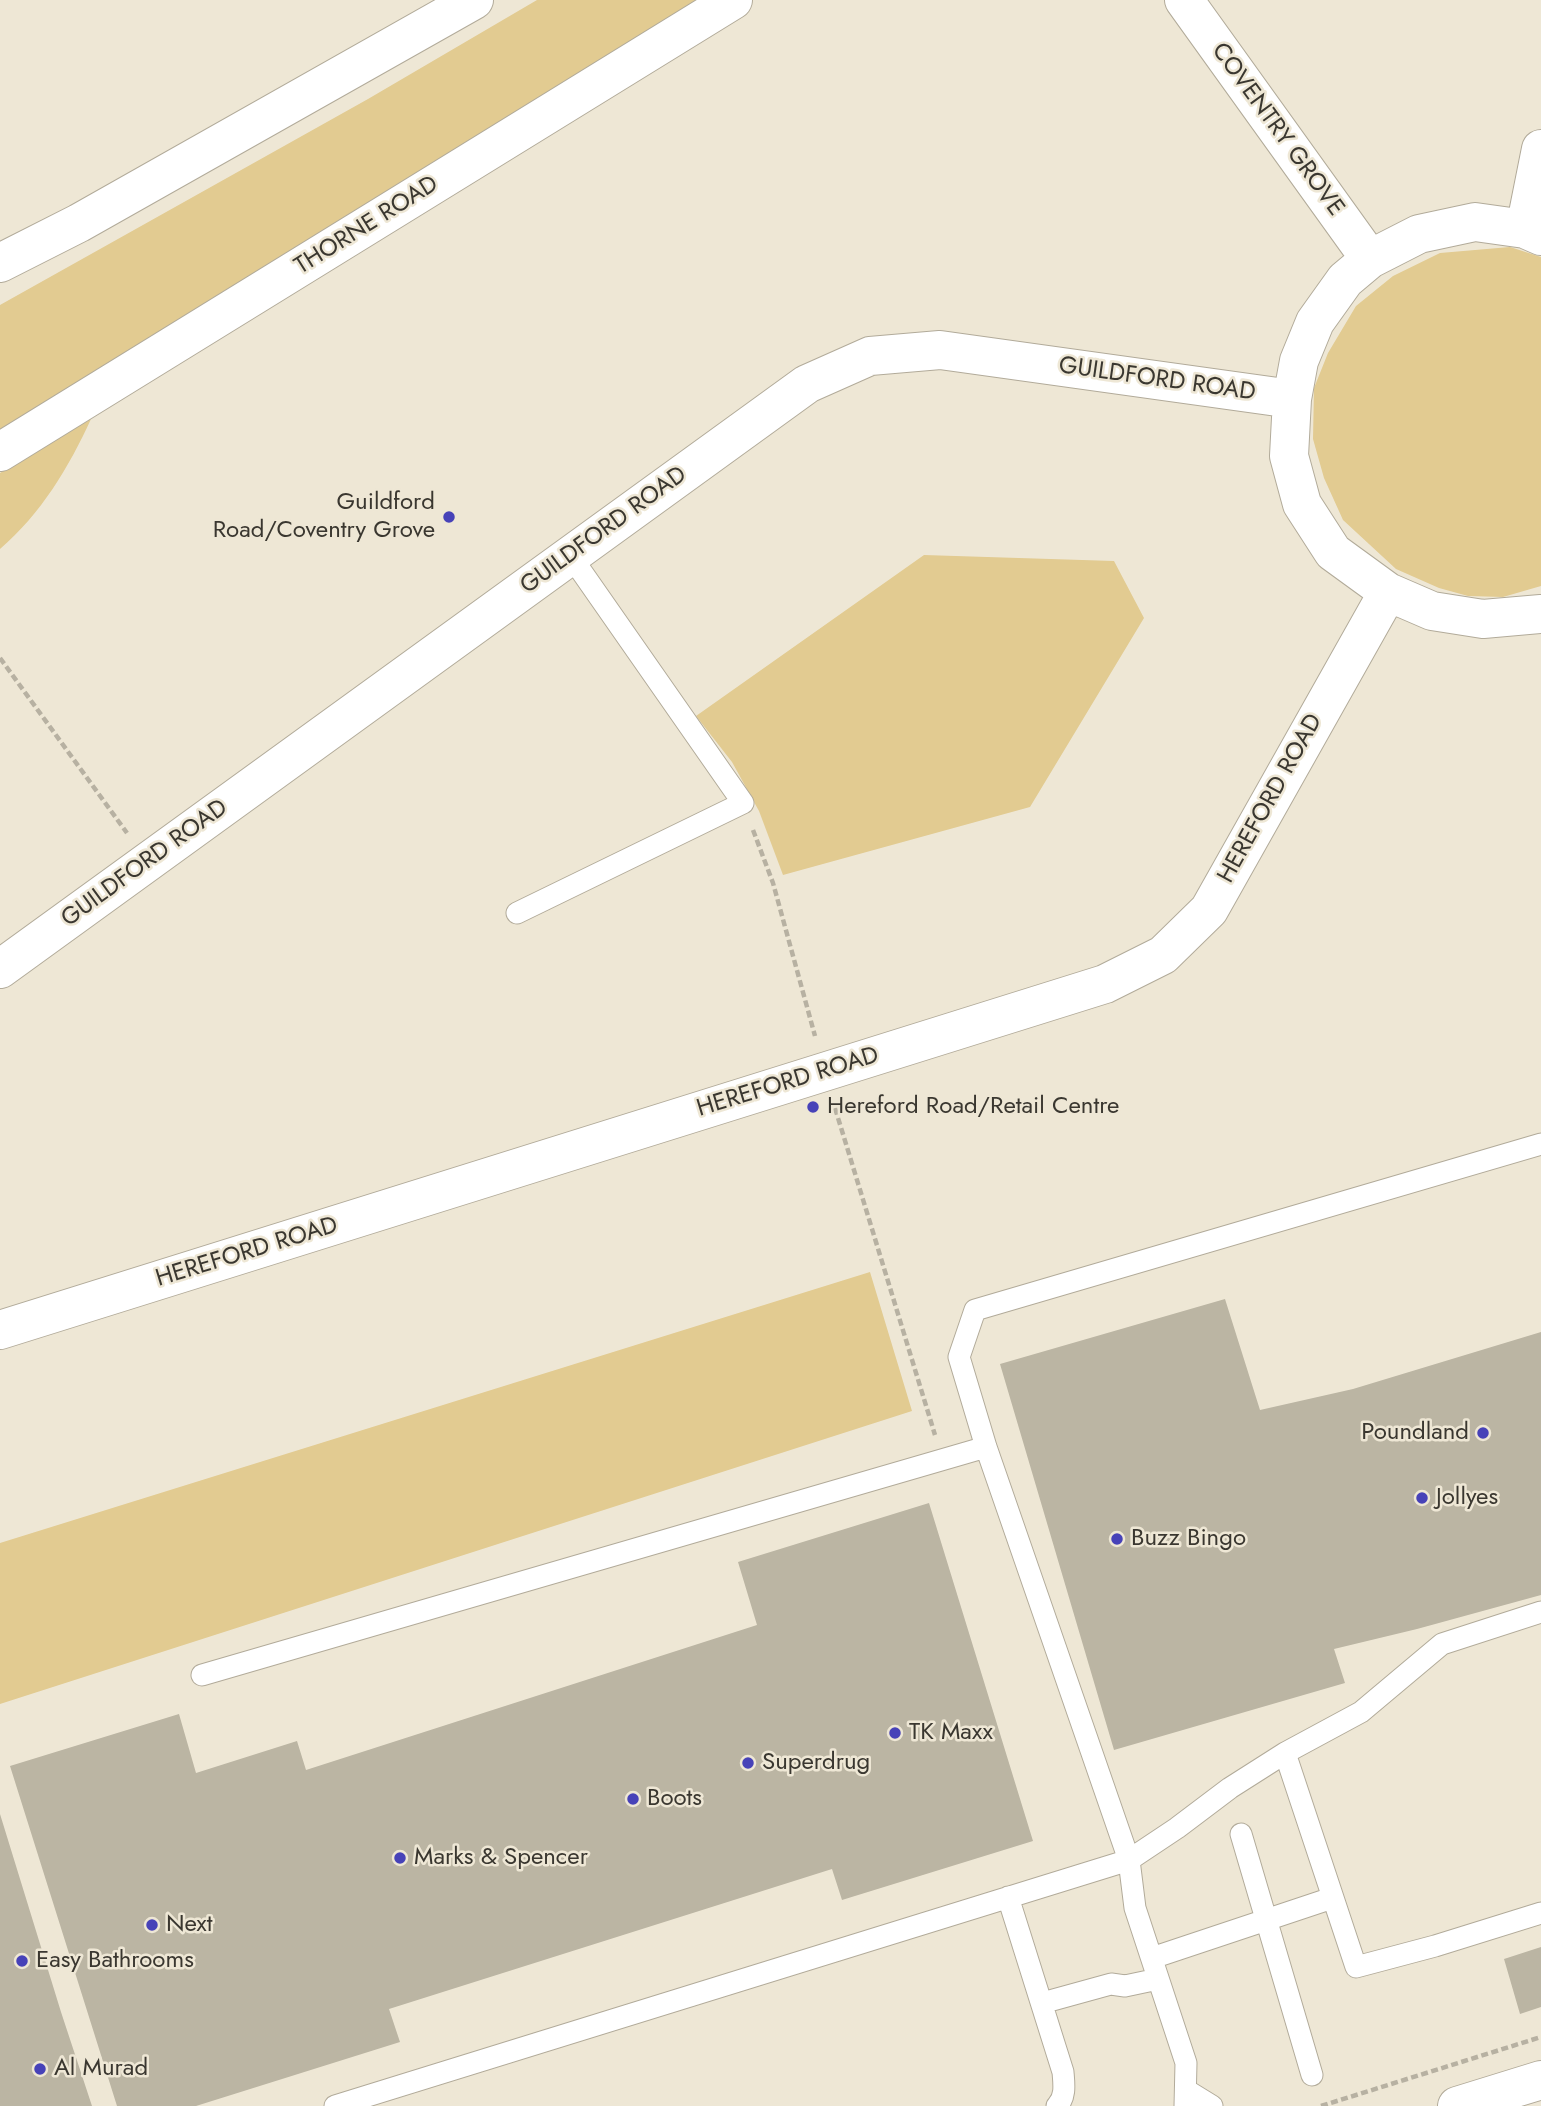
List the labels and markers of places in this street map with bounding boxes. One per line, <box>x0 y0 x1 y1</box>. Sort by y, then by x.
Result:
place label: Guildford Road/Coventry Grove <box>213 489 435 545</box>
marker: Guildford Road/Coventry Grove <box>441 509 457 525</box>
place label: Hereford Road/Retail Centre <box>827 1093 1119 1121</box>
marker: Hereford Road/Retail Centre <box>805 1099 821 1115</box>
place label: Poundland <box>1361 1419 1469 1447</box>
marker: Poundland <box>1475 1425 1491 1441</box>
place label: Jollyes <box>1436 1484 1498 1512</box>
marker: Jollyes <box>1414 1490 1430 1506</box>
place label: Buzz Bingo <box>1131 1525 1246 1553</box>
marker: Buzz Bingo <box>1109 1531 1125 1547</box>
place label: TK Maxx <box>909 1719 993 1747</box>
marker: TK Maxx <box>887 1725 903 1741</box>
place label: Superdrug <box>762 1749 870 1777</box>
marker: Superdrug <box>740 1755 756 1771</box>
place label: Boots <box>647 1785 702 1813</box>
marker: Boots <box>625 1791 641 1807</box>
place label: Marks & Spencer <box>414 1844 588 1872</box>
marker: Marks & Spencer <box>392 1850 408 1866</box>
place label: Next <box>166 1911 212 1939</box>
marker: Next <box>144 1917 160 1933</box>
place label: Easy Bathrooms <box>36 1947 194 1975</box>
marker: Easy Bathrooms <box>14 1953 30 1969</box>
place label: Al Murad <box>54 2055 148 2083</box>
marker: Al Murad <box>32 2061 48 2077</box>

